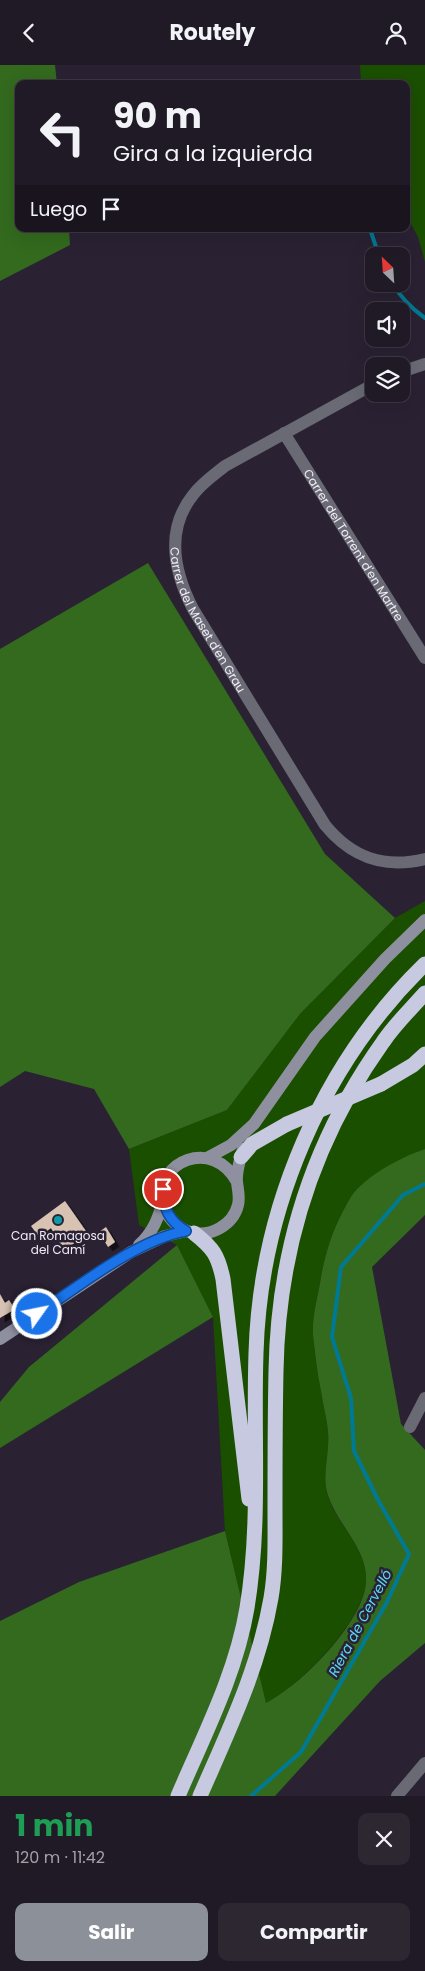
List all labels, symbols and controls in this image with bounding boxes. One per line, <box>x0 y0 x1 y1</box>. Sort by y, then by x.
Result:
text: Routely <box>169 17 256 48</box>
icon: back <box>15 19 43 47</box>
icon: person <box>382 19 410 47</box>
text: 90 m <box>113 91 202 140</box>
icon: left <box>30 100 95 165</box>
text: Gira a la izquierda <box>113 138 313 169</box>
icon: arrive <box>97 195 125 223</box>
text: Luego <box>30 196 87 223</box>
north arrow <box>365 247 410 293</box>
map controls <box>365 247 410 402</box>
button: sound <box>365 302 410 347</box>
button: layers <box>365 357 410 402</box>
street label: Carrer del Torrent d'en Martre <box>300 465 408 624</box>
street label: Carrer del Maset d'en Grau <box>167 546 250 695</box>
pin <box>142 1168 184 1210</box>
icon: arrive <box>149 1175 177 1203</box>
marker: Can Romagosa del Camí <box>52 1214 64 1226</box>
place label: Can Romagosa del Camí <box>11 1227 105 1258</box>
position arrow <box>10 1287 62 1339</box>
water label: Riera de Cervelló <box>323 1566 397 1680</box>
text: 1 min <box>15 1804 93 1847</box>
button: close <box>358 1813 410 1865</box>
text: 120 m · 11:42 <box>15 1846 105 1869</box>
button: Salir <box>15 1903 208 1961</box>
button: Compartir <box>218 1903 410 1961</box>

